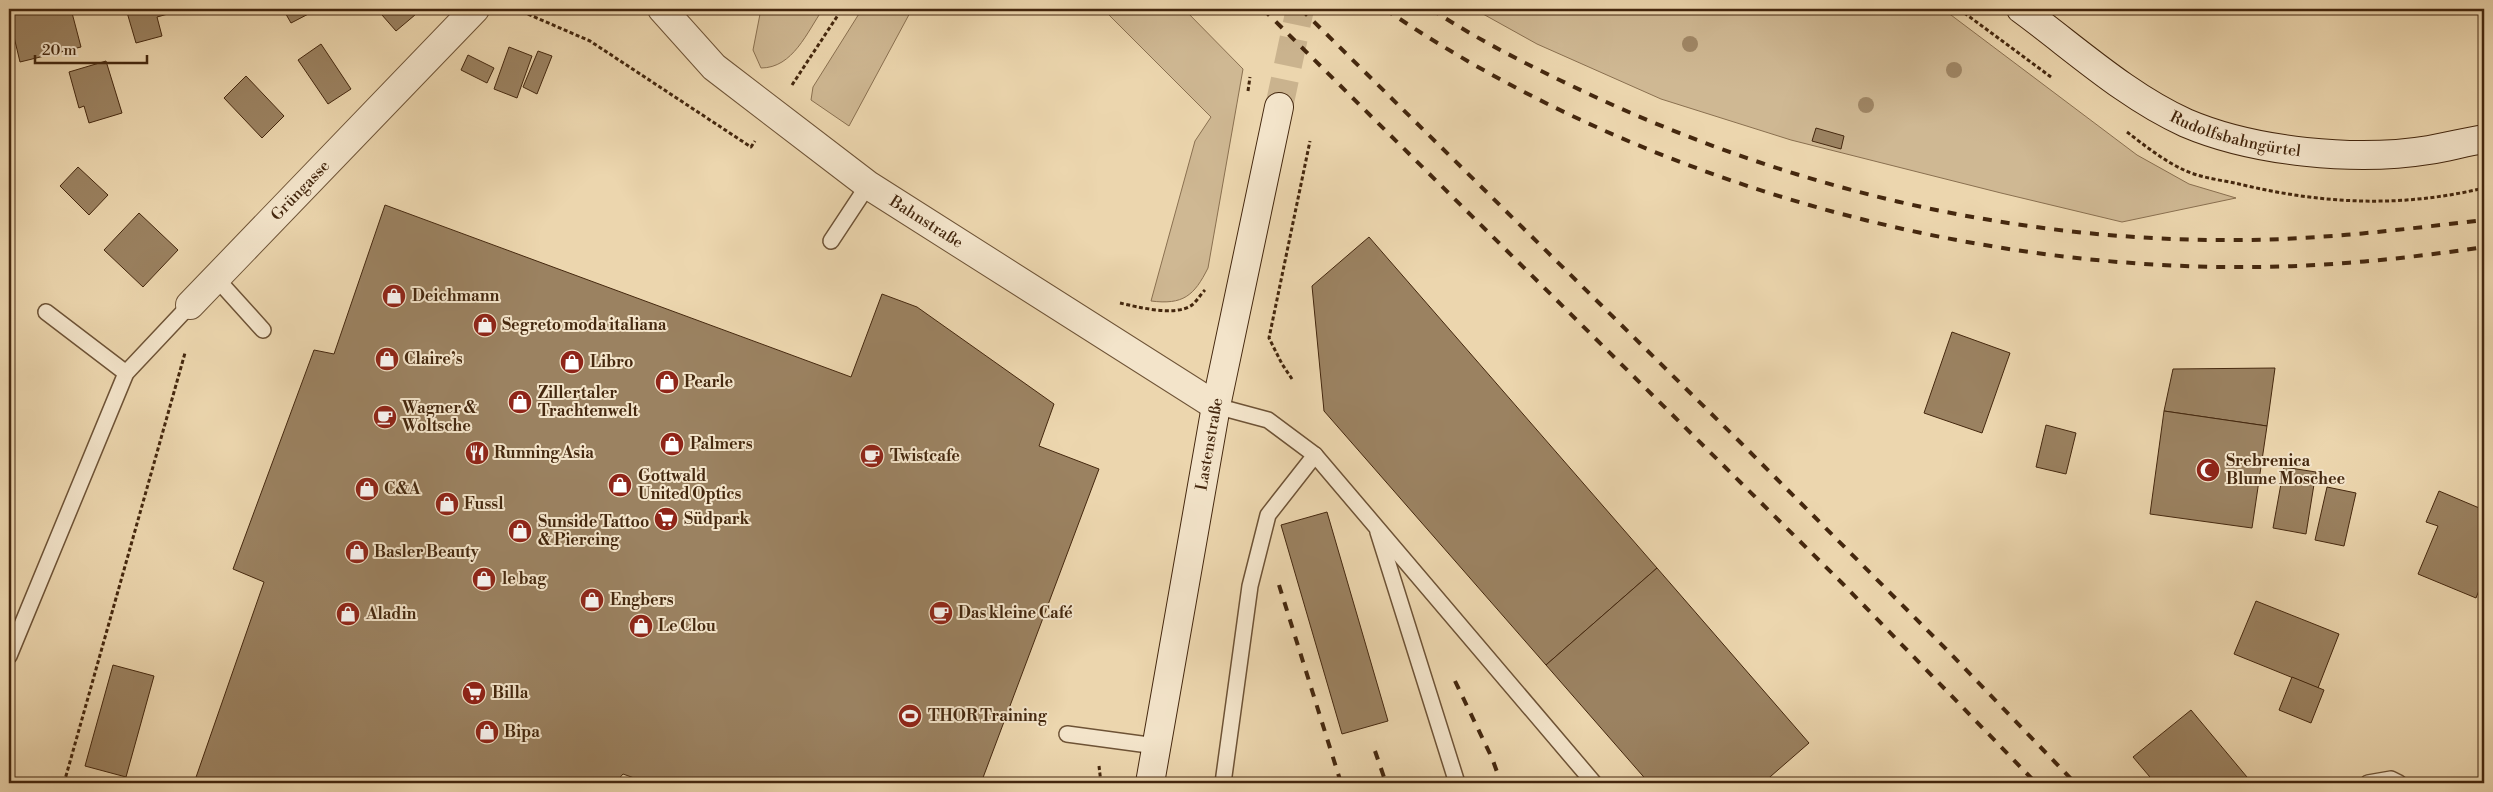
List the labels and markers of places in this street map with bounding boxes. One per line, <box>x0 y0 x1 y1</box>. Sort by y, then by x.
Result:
shop icon: Deichmann <box>381 283 407 309</box>
place label: Deichmann <box>412 286 500 306</box>
shop icon: Segreto moda italiana <box>472 312 498 338</box>
place label: Segreto moda italiana <box>502 315 667 335</box>
shop icon: Claire’s <box>374 346 400 372</box>
place label: Claire’s <box>404 349 463 369</box>
shop icon: Libro <box>559 349 585 375</box>
place label: Libro <box>590 352 633 372</box>
shop icon: Pearle <box>654 369 680 395</box>
place label: Pearle <box>684 372 734 392</box>
place label: Zillertaler Trachtenwelt <box>538 383 638 421</box>
shop icon: Zillertaler Trachtenwelt <box>507 389 533 415</box>
place label: Wagner & Woltsche <box>401 398 478 436</box>
cafe icon: Wagner & Woltsche <box>372 404 398 430</box>
shop icon: Palmers <box>659 431 685 457</box>
place label: Palmers <box>690 434 753 454</box>
restaurant icon: Running Asia <box>464 440 490 466</box>
place label: Running Asia <box>494 443 594 463</box>
cafe icon: Twistcafe <box>859 443 885 469</box>
place label: Twistcafe <box>890 446 960 466</box>
place label: Srebrenica Blume Moschee <box>2226 451 2346 489</box>
mosque icon: Srebrenica Blume Moschee <box>2195 457 2221 483</box>
place label: Gottwald United Optics <box>638 466 742 504</box>
shop icon: Gottwald United Optics <box>607 472 633 498</box>
shop icon: C&A <box>354 476 380 502</box>
place label: C&A <box>384 479 421 499</box>
shop icon: Fussl <box>434 491 460 517</box>
place label: Fussl <box>464 494 504 514</box>
supermarket icon: Südpark <box>653 506 679 532</box>
place label: Südpark <box>684 509 751 529</box>
place label: Sunside Tattoo & Piercing <box>538 512 649 550</box>
shop icon: Sunside Tattoo & Piercing <box>507 518 533 544</box>
shop icon: Basler Beauty <box>344 539 370 565</box>
place label: Basler Beauty <box>374 542 480 562</box>
shop icon: le bag <box>471 566 497 592</box>
place label: le bag <box>502 569 547 589</box>
shop icon: Engbers <box>579 587 605 613</box>
place label: Engbers <box>610 590 674 610</box>
cafe icon: Das kleine Café <box>928 600 954 626</box>
shop icon: Aladin <box>335 601 361 627</box>
place label: Das kleine Café <box>958 603 1073 623</box>
place label: Aladin <box>365 604 417 624</box>
shop icon: Le Clou <box>628 613 654 639</box>
place label: Le Clou <box>658 616 716 636</box>
supermarket icon: Billa <box>461 680 487 706</box>
place label: Billa <box>492 683 529 703</box>
sports icon: THOR Training <box>897 703 923 729</box>
place label: THOR Training <box>928 706 1048 726</box>
shop icon: Bipa <box>474 719 500 745</box>
place label: Bipa <box>504 722 540 742</box>

